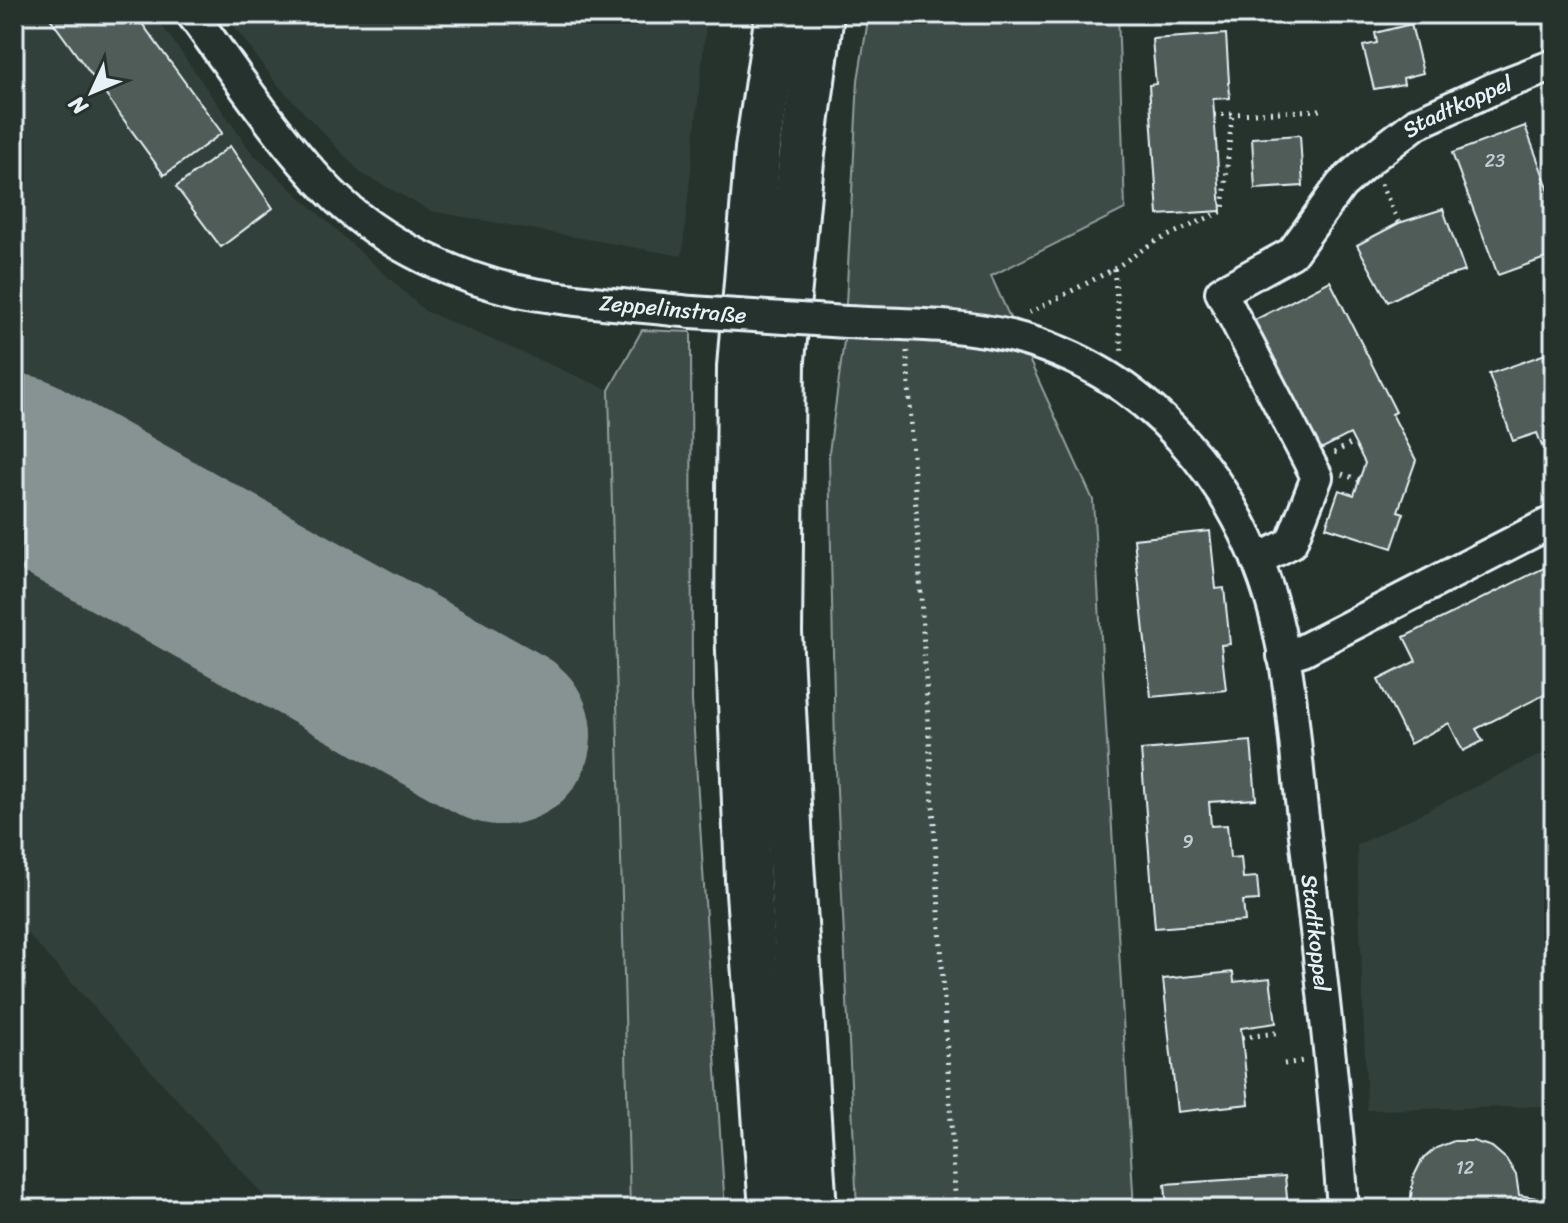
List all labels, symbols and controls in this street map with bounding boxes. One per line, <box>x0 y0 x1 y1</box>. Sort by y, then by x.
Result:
north arrow <box>52 52 132 132</box>
street label: Stadtkoppel <box>1393 63 1518 148</box>
text: N <box>58 86 98 125</box>
house number: 23 <box>1485 145 1505 177</box>
street label: Zeppelinstraße <box>598 283 748 335</box>
house number: 9 <box>1182 826 1194 858</box>
street label: Stadtkoppel <box>1290 872 1342 994</box>
house number: 12 <box>1456 1152 1474 1184</box>

